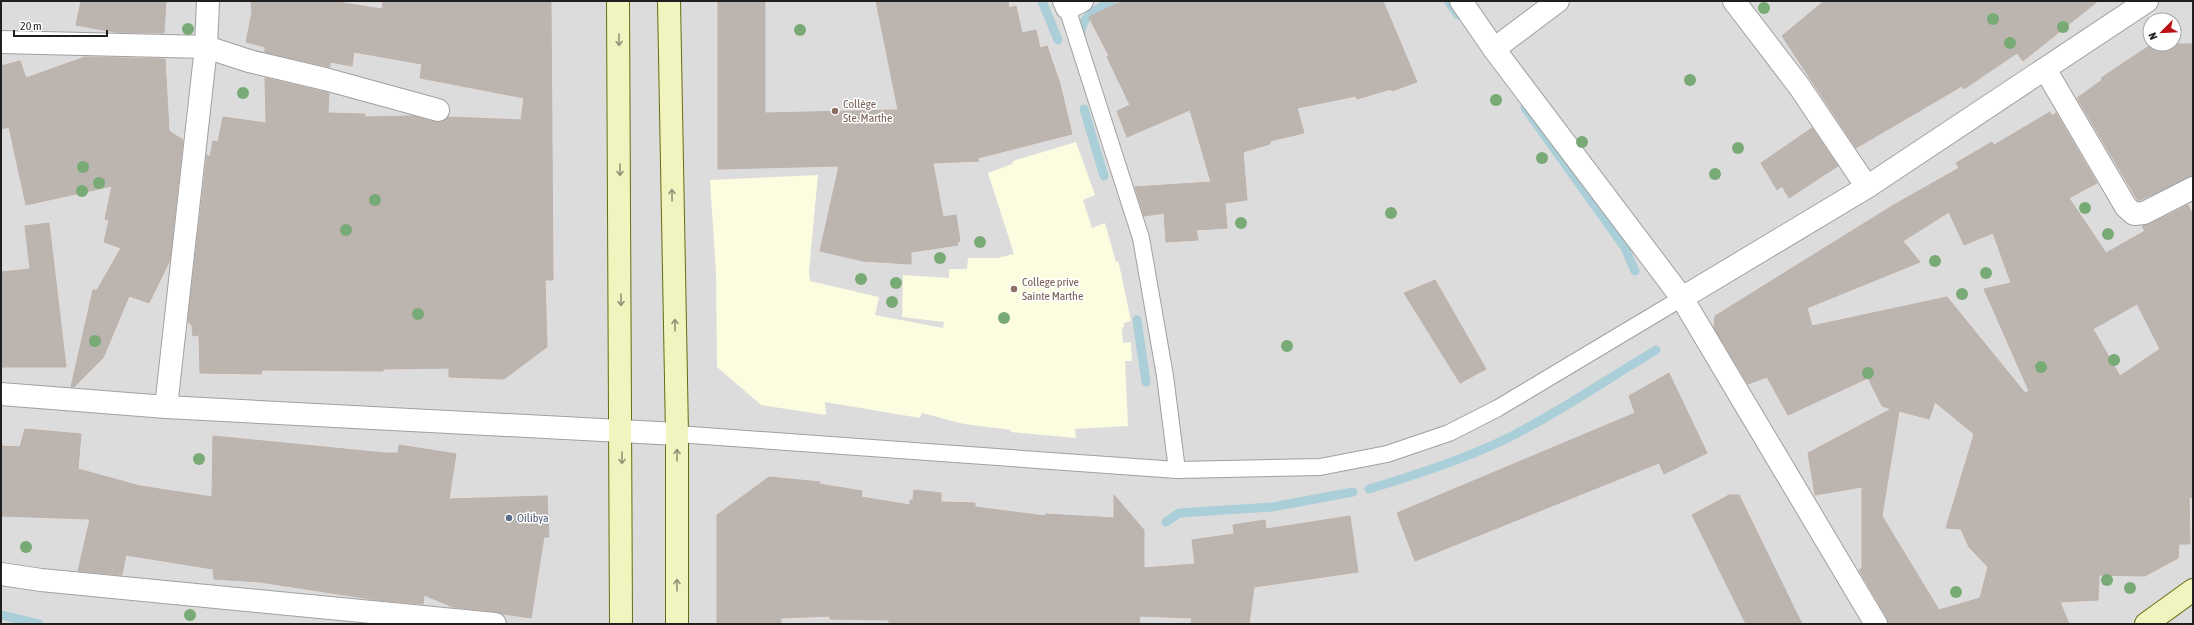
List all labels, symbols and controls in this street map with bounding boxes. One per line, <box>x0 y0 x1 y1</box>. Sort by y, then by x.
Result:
scale bar <box>14 12 107 38</box>
north arrow <box>2142 12 2182 52</box>
text: 20 m <box>20 19 42 33</box>
text: N <box>2146 31 2160 41</box>
one-way arrow <box>615 33 622 46</box>
place label: Collège Ste. Marthe <box>843 97 892 125</box>
marker: Collège Ste. Marthe <box>830 106 840 116</box>
one-way arrow <box>616 163 624 176</box>
one-way arrow <box>668 189 676 202</box>
place label: College prive Sainte Marthe <box>1022 275 1083 303</box>
marker: College prive Sainte Marthe <box>1009 284 1019 294</box>
one-way arrow <box>617 293 625 306</box>
one-way arrow <box>671 319 679 332</box>
one-way arrow <box>673 449 681 462</box>
one-way arrow <box>618 451 626 464</box>
place label: Oilibya <box>517 511 549 525</box>
marker: Oilibya <box>504 513 514 523</box>
one-way arrow <box>673 579 681 592</box>

